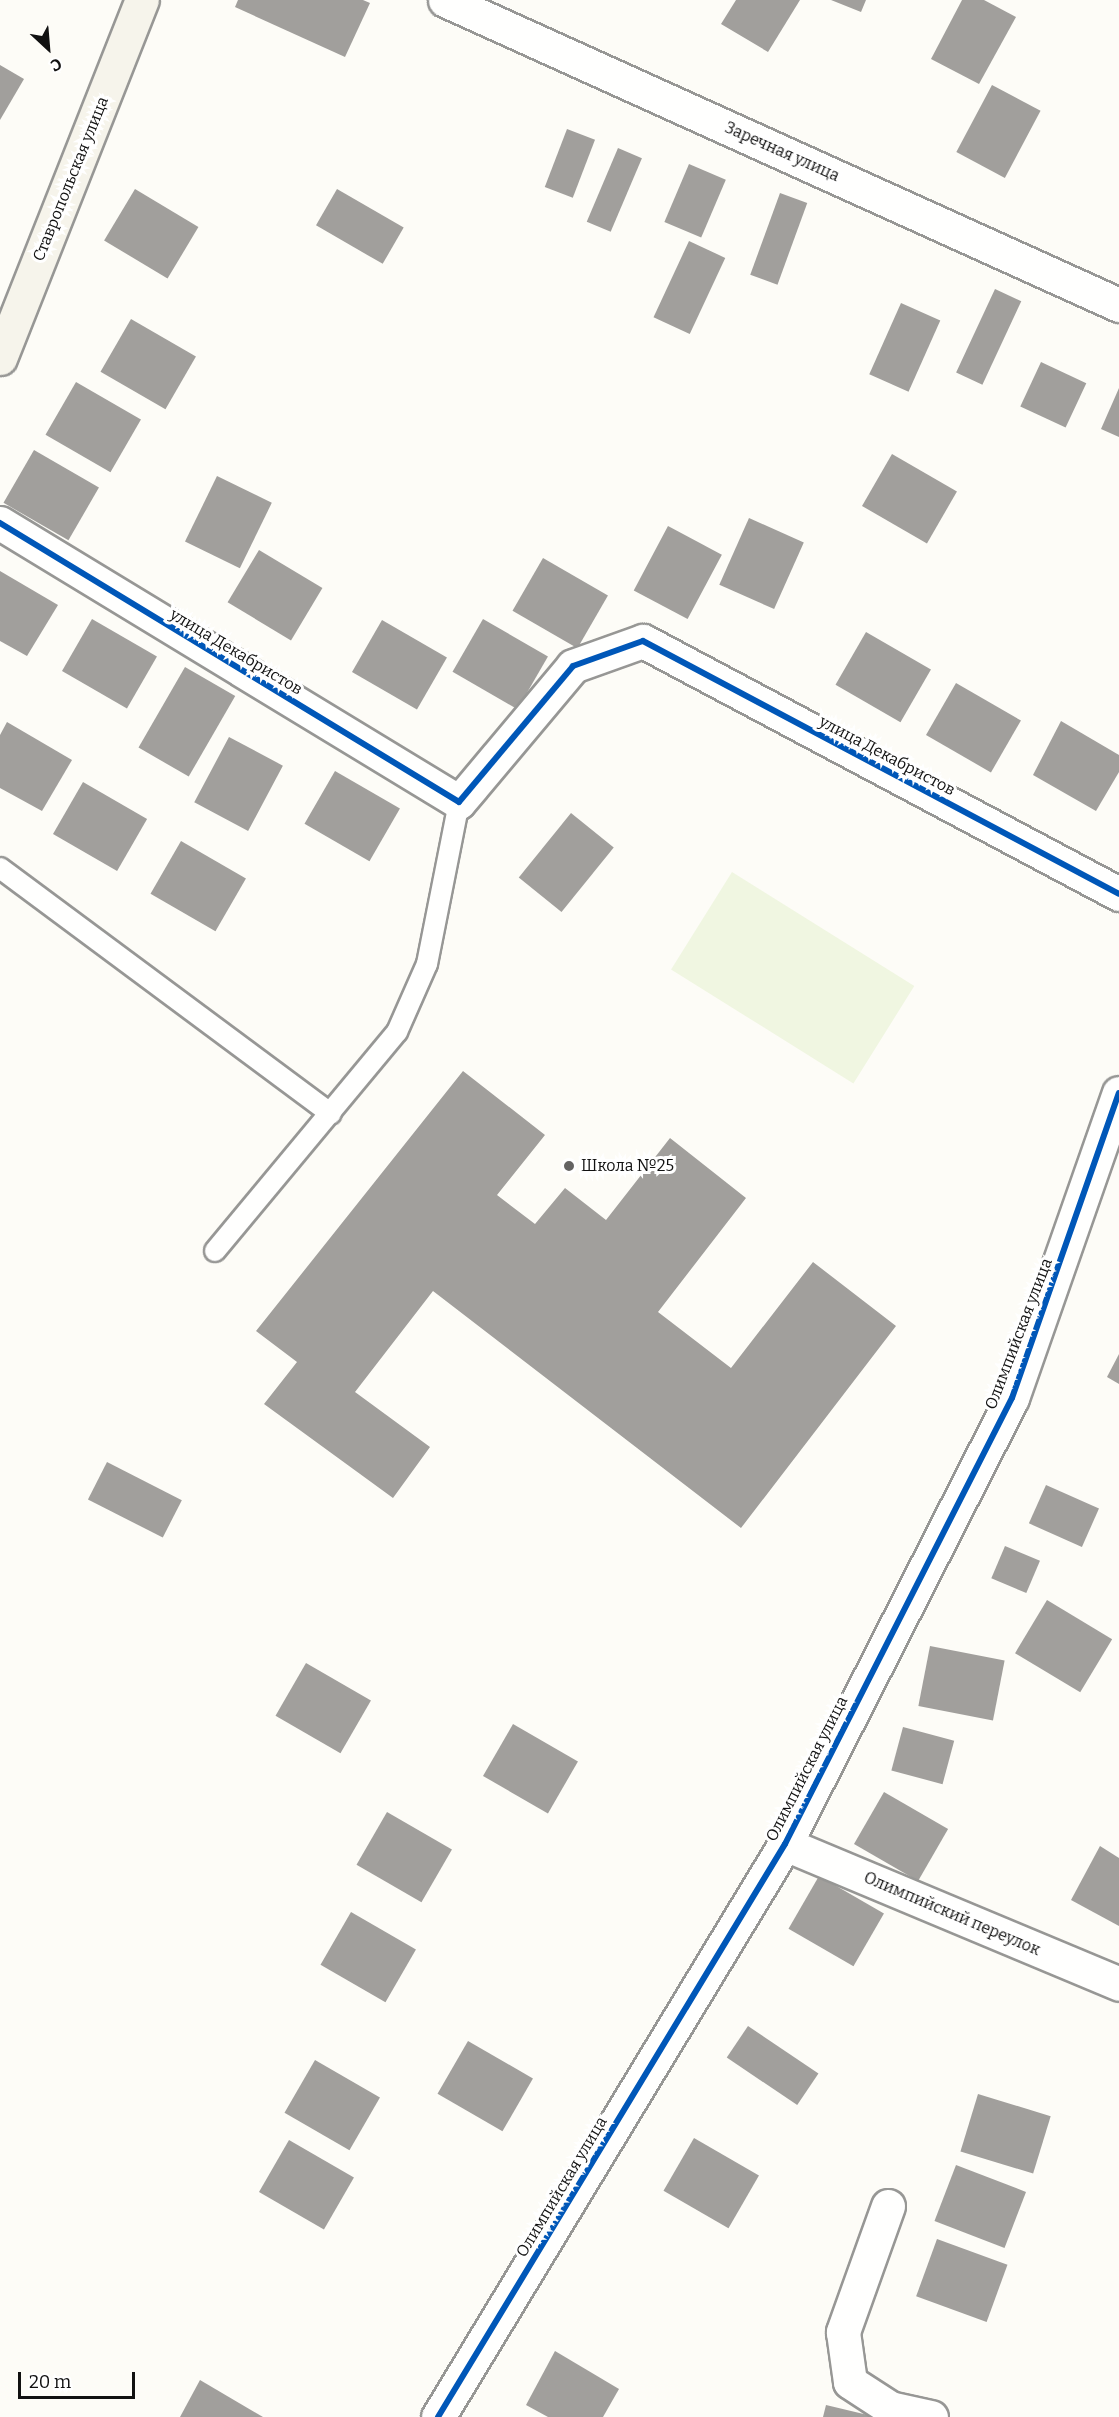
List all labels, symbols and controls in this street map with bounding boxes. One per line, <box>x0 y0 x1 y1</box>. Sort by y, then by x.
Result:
north arrow <box>18 18 78 78</box>
text: С <box>47 54 65 75</box>
street label: Ставропольская улица <box>29 94 113 264</box>
street label: Заречная улица <box>722 118 842 186</box>
street label: улица Декабристов <box>166 605 306 699</box>
street label: улица Декабристов <box>816 712 958 800</box>
place label: Школа №25 <box>581 1156 674 1176</box>
marker: Школа №25 <box>562 1159 576 1173</box>
street label: Олимпийская улица <box>981 1256 1057 1412</box>
street label: Олимпийская улица <box>762 1693 852 1845</box>
street label: Олимпийский переулок <box>861 1868 1043 1960</box>
street label: Олимпийская улица <box>513 2113 611 2261</box>
scale bar <box>21 2360 138 2398</box>
text: 20 m <box>29 2371 71 2393</box>

